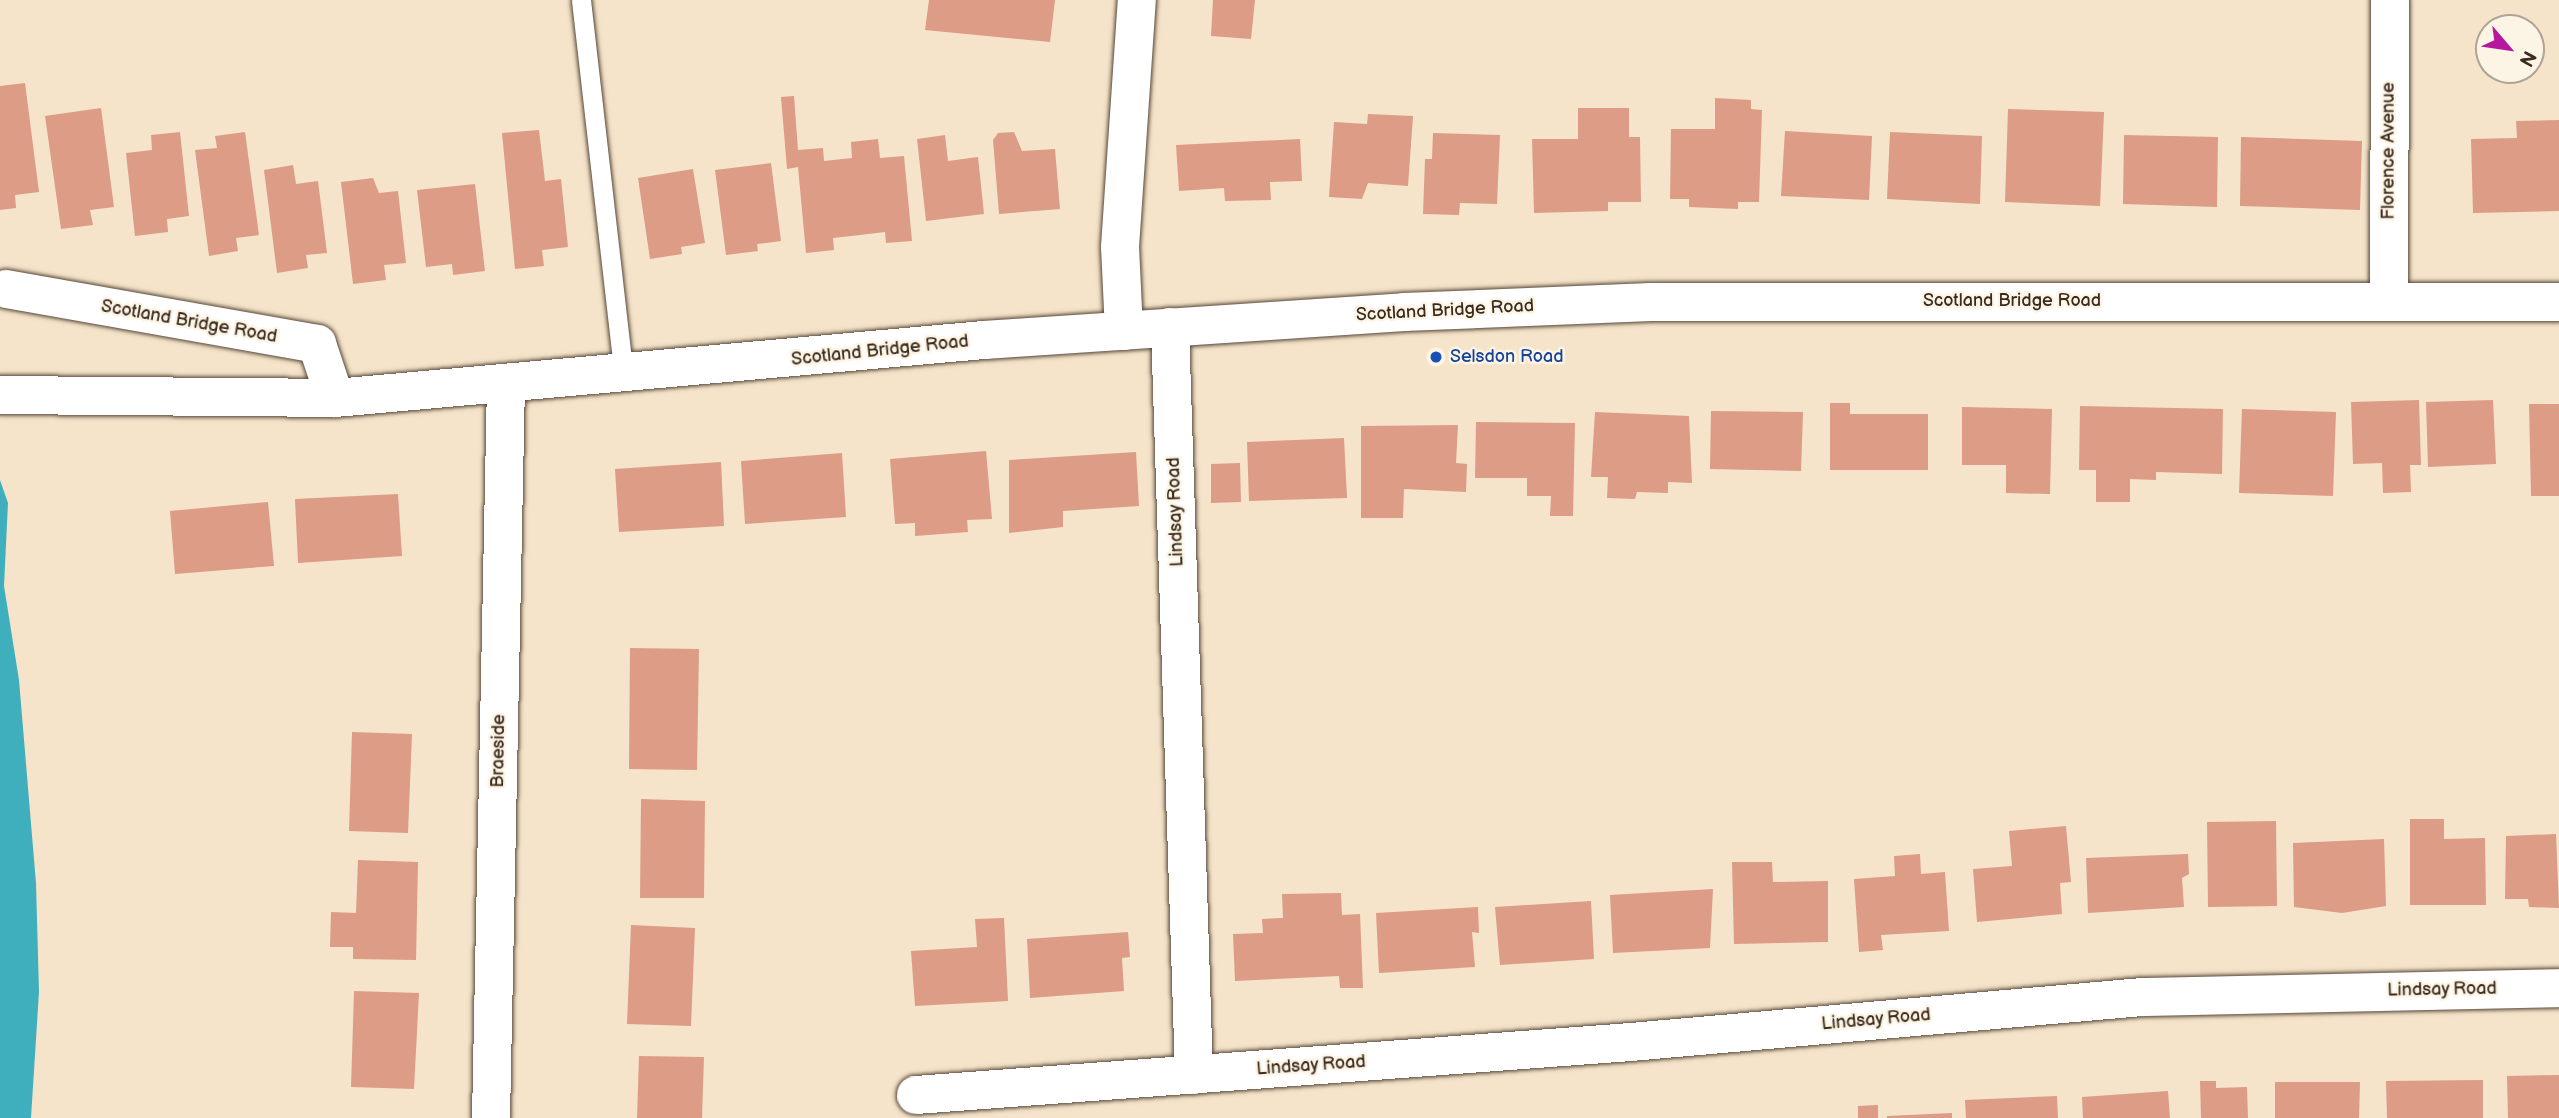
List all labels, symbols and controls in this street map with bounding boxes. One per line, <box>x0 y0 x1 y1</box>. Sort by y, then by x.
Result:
north arrow <box>2475 14 2545 84</box>
text: N <box>2514 47 2541 70</box>
street label: Florence Avenue <box>2378 82 2400 220</box>
street label: Scotland Bridge Road <box>1923 290 2101 312</box>
street label: Scotland Bridge Road <box>99 296 279 348</box>
street label: Scotland Bridge Road <box>1355 296 1535 326</box>
street label: Scotland Bridge Road <box>790 331 970 371</box>
place label: Selsdon Road <box>1450 346 1564 368</box>
marker: Selsdon Road <box>1428 349 1444 365</box>
street label: Lindsay Road <box>1163 456 1189 568</box>
street label: Braeside <box>488 714 510 788</box>
street label: Lindsay Road <box>2386 978 2498 1002</box>
street label: Lindsay Road <box>1820 1004 1932 1036</box>
street label: Lindsay Road <box>1255 1051 1367 1081</box>

